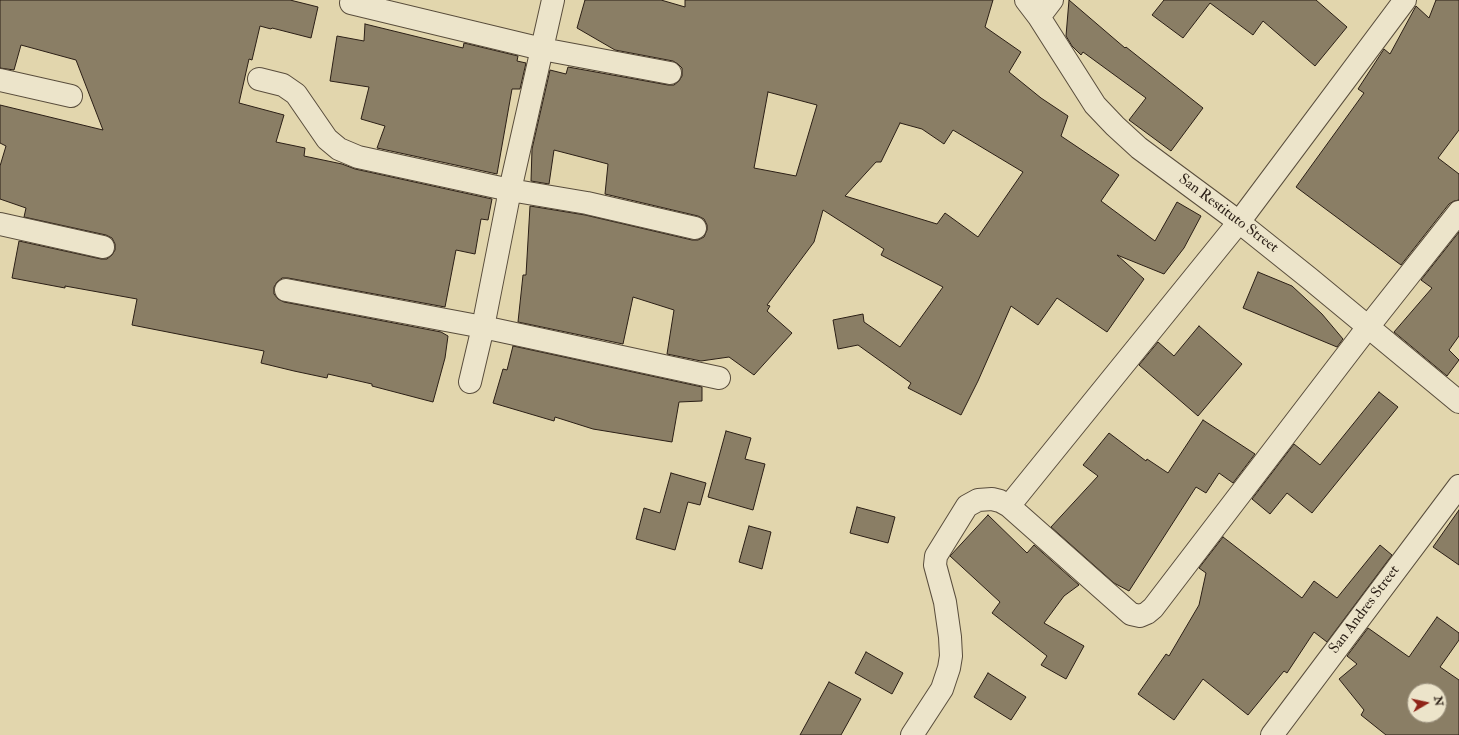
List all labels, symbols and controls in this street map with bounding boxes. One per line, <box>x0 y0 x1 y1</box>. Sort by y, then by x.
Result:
street label: San Restituto Street <box>1175 171 1281 257</box>
street label: San Andres Street <box>1326 562 1404 658</box>
north arrow <box>1407 683 1447 723</box>
text: N <box>1431 695 1446 707</box>

